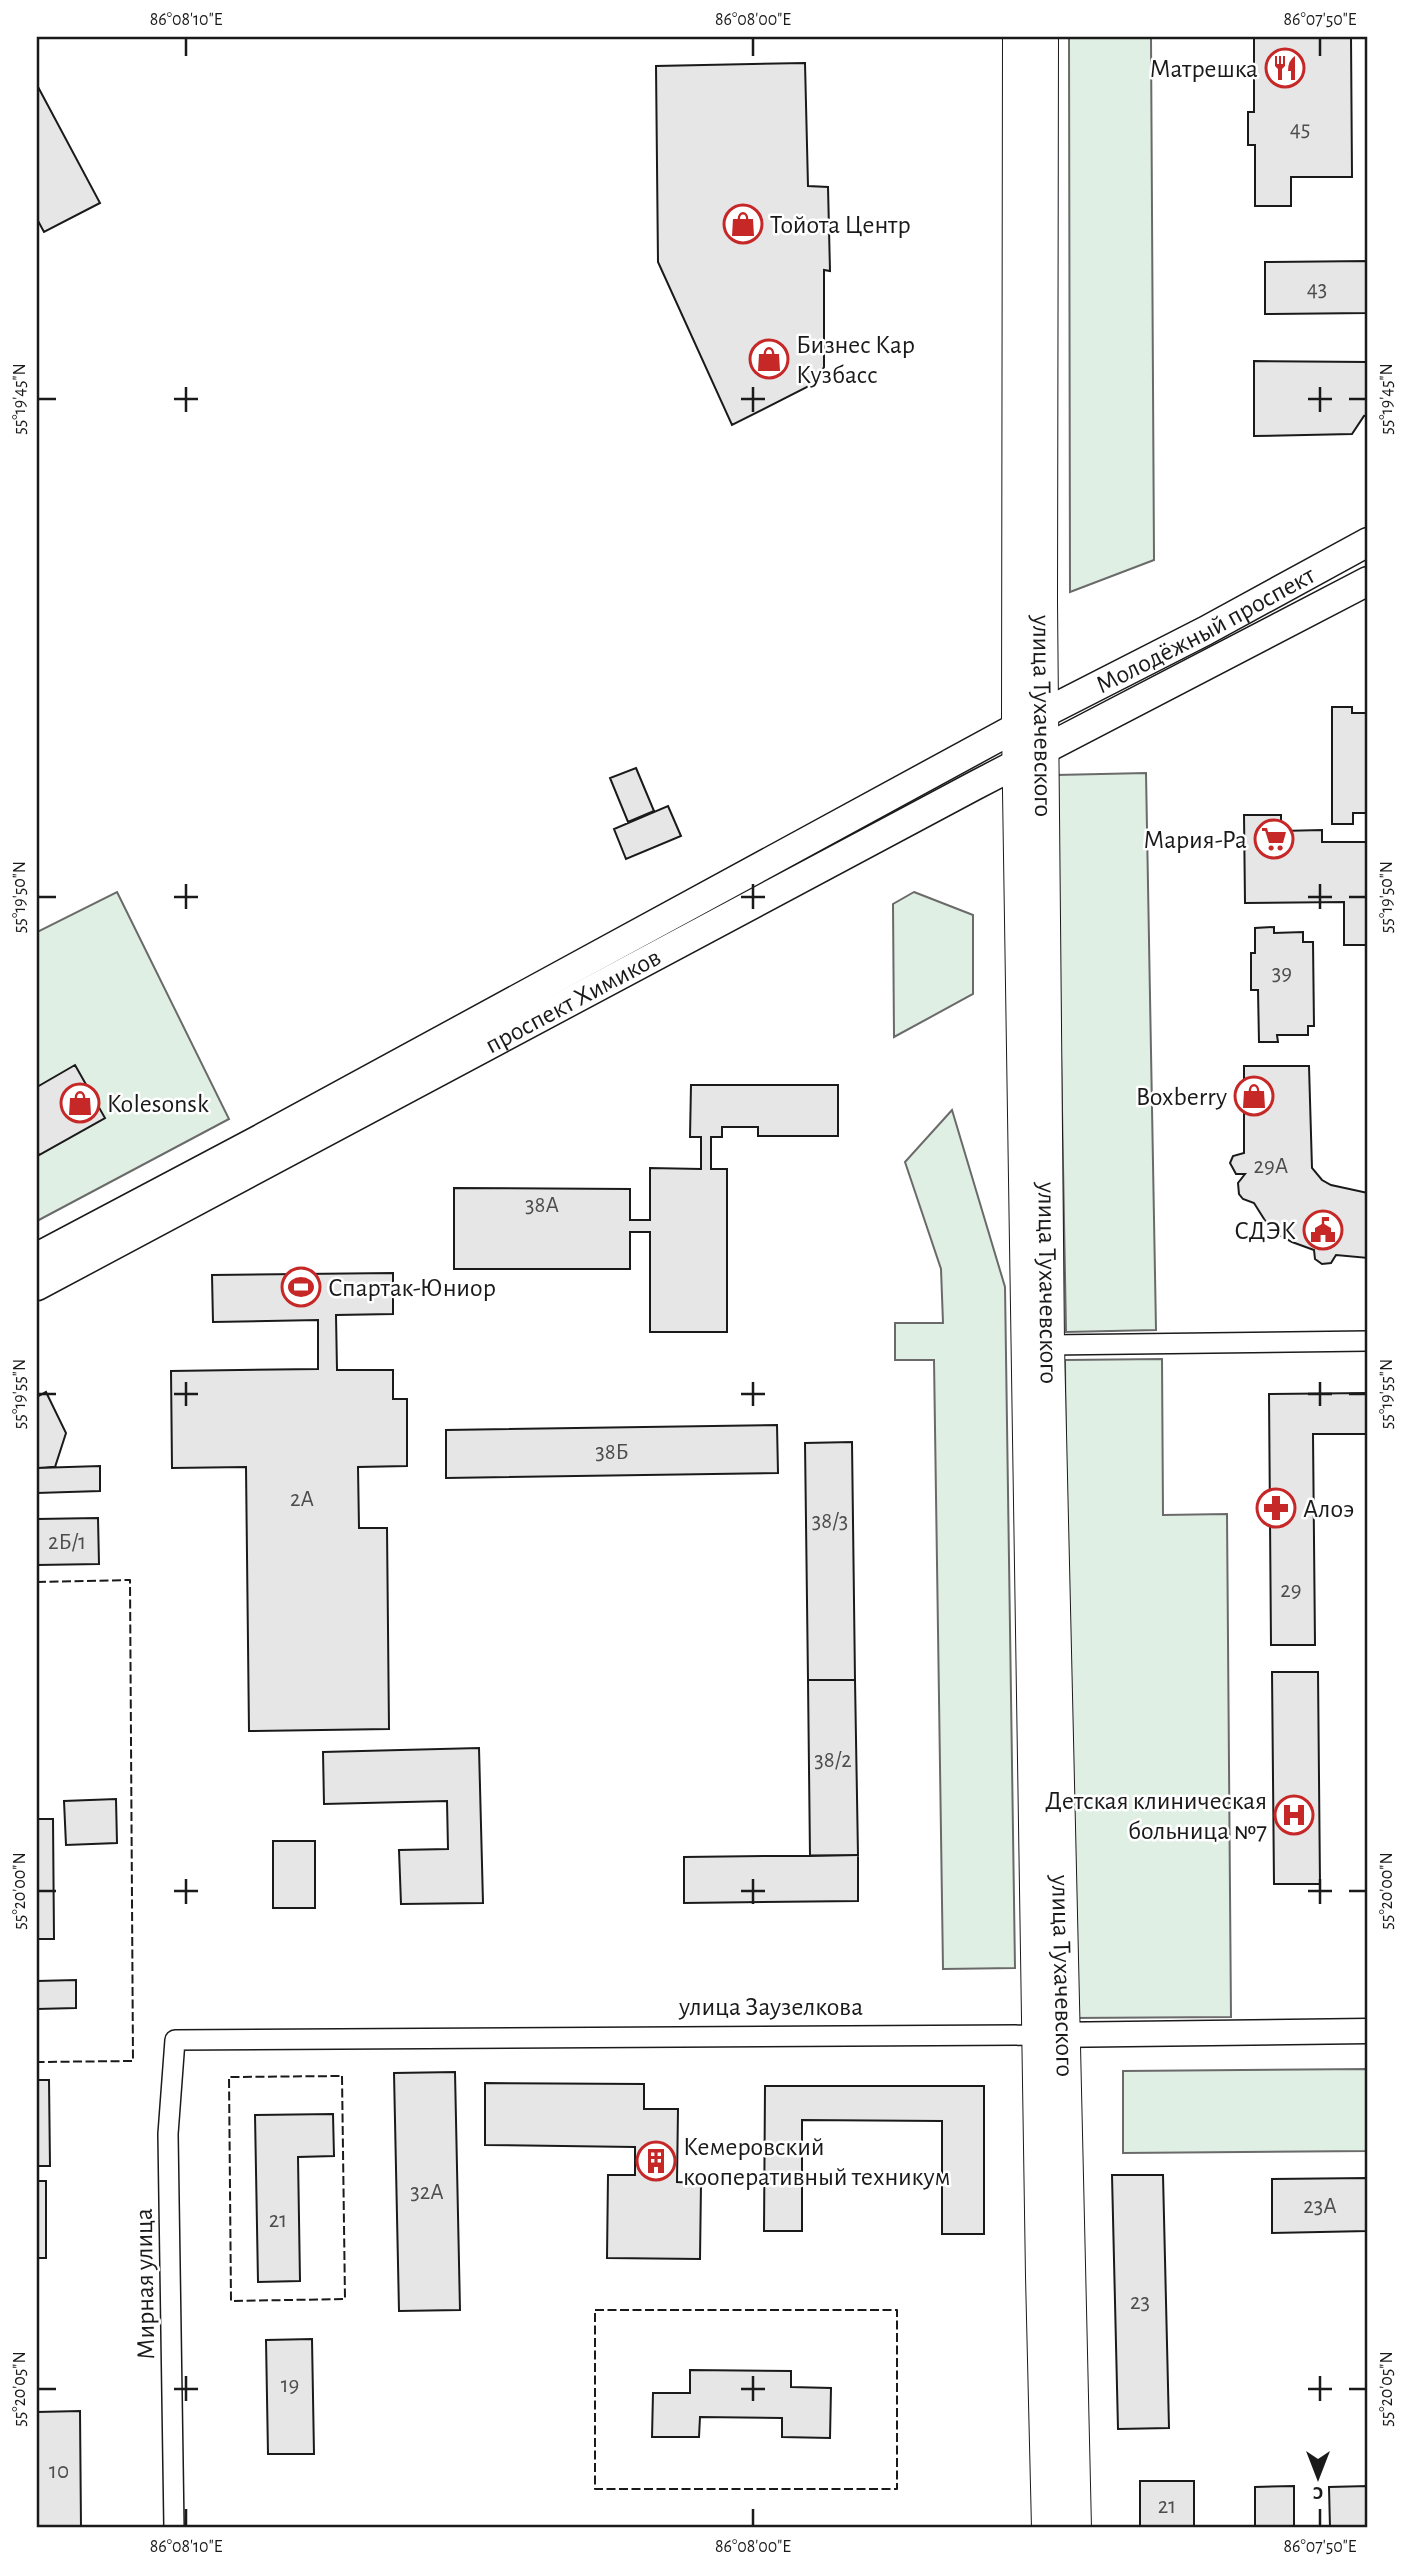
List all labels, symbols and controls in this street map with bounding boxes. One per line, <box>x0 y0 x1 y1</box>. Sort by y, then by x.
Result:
text: 86°08'10"E <box>150 11 223 29</box>
text: 86°08'00"E <box>715 11 791 29</box>
text: 86°07'50"E <box>1283 11 1357 29</box>
restaurant icon: Матрешка <box>1264 47 1306 89</box>
place label: Матрешка <box>1149 56 1258 82</box>
house number: 45 <box>1290 118 1310 141</box>
shop icon: Тойота Центр <box>722 203 764 245</box>
place label: Тойота Центр <box>770 212 911 238</box>
house number: 43 <box>1307 278 1327 301</box>
place label: Бизнес Кар Кузбасс <box>796 332 915 388</box>
shop icon: Бизнес Кар Кузбасс <box>748 338 790 380</box>
text: 55°19'45"N <box>11 363 29 435</box>
text: 55°19'45"N <box>1378 363 1396 435</box>
street label: Молодёжный проспект <box>1092 561 1320 698</box>
street label: улица Тухачевского <box>1028 614 1056 817</box>
supermarket icon: Мария-Ра <box>1253 818 1295 860</box>
place label: Мария-Ра <box>1143 827 1247 853</box>
text: 55°19'50"N <box>11 861 29 933</box>
text: 55°19'50"N <box>1378 861 1396 933</box>
street label: проспект Химиков <box>481 944 665 1058</box>
house number: 39 <box>1272 962 1292 985</box>
shop icon: Boxberry <box>1233 1075 1275 1117</box>
shop icon: Kolesonsk <box>59 1082 101 1124</box>
place label: Boxberry <box>1136 1084 1227 1110</box>
place label: Kolesonsk <box>107 1091 209 1117</box>
house number: 29А <box>1254 1155 1288 1178</box>
street label: улица Тухачевского <box>1033 1181 1062 1384</box>
house number: 38А <box>525 1194 559 1217</box>
public building icon: СДЭК <box>1302 1209 1344 1251</box>
place label: СДЭК <box>1234 1218 1296 1244</box>
sports icon: Спартак-Юниор <box>280 1266 322 1308</box>
place label: Спартак-Юниор <box>328 1275 496 1301</box>
text: 55°19'55"N <box>11 1359 29 1429</box>
text: 55°19'55"N <box>1378 1359 1396 1429</box>
house number: 38Б <box>595 1441 629 1464</box>
pharmacy icon: Алоэ <box>1255 1487 1297 1529</box>
house number: 2А <box>290 1488 314 1511</box>
place label: Алоэ <box>1303 1496 1354 1522</box>
house number: 38/3 <box>812 1510 848 1533</box>
house number: 2Б/1 <box>48 1531 86 1554</box>
house number: 29 <box>1280 1579 1302 1602</box>
house number: 38/2 <box>814 1749 852 1772</box>
place label: Детская клиническая больница №7 <box>1045 1788 1267 1844</box>
hospital icon: Детская клиническая больница №7 <box>1273 1794 1315 1836</box>
text: 55°20'00"N <box>11 1852 29 1930</box>
text: 55°20'00"N <box>1378 1852 1396 1930</box>
street label: улица Тухачевского <box>1047 1874 1078 2077</box>
street label: улица Заузелкова <box>678 1994 863 2020</box>
place label: Кемеровский кооперативный техникум <box>683 2134 951 2190</box>
building icon: Кемеровский кооперативный техникум <box>635 2140 677 2182</box>
house number: 32А <box>410 2181 444 2204</box>
house number: 23А <box>1303 2195 1337 2218</box>
street label: Мирная улица <box>131 2208 159 2360</box>
house number: 21 <box>269 2209 287 2232</box>
house number: 23 <box>1130 2291 1150 2314</box>
text: 55°20'05"N <box>11 2351 29 2427</box>
text: 55°20'05"N <box>1378 2351 1396 2427</box>
house number: 19 <box>281 2374 299 2397</box>
north arrow <box>1282 2442 1352 2512</box>
house number: 10 <box>49 2460 69 2483</box>
text: С <box>1313 2483 1323 2502</box>
house number: 21 <box>1158 2495 1176 2518</box>
text: 86°08'10"E <box>150 2538 223 2556</box>
text: 86°08'00"E <box>715 2538 791 2556</box>
text: 86°07'50"E <box>1283 2538 1357 2556</box>

